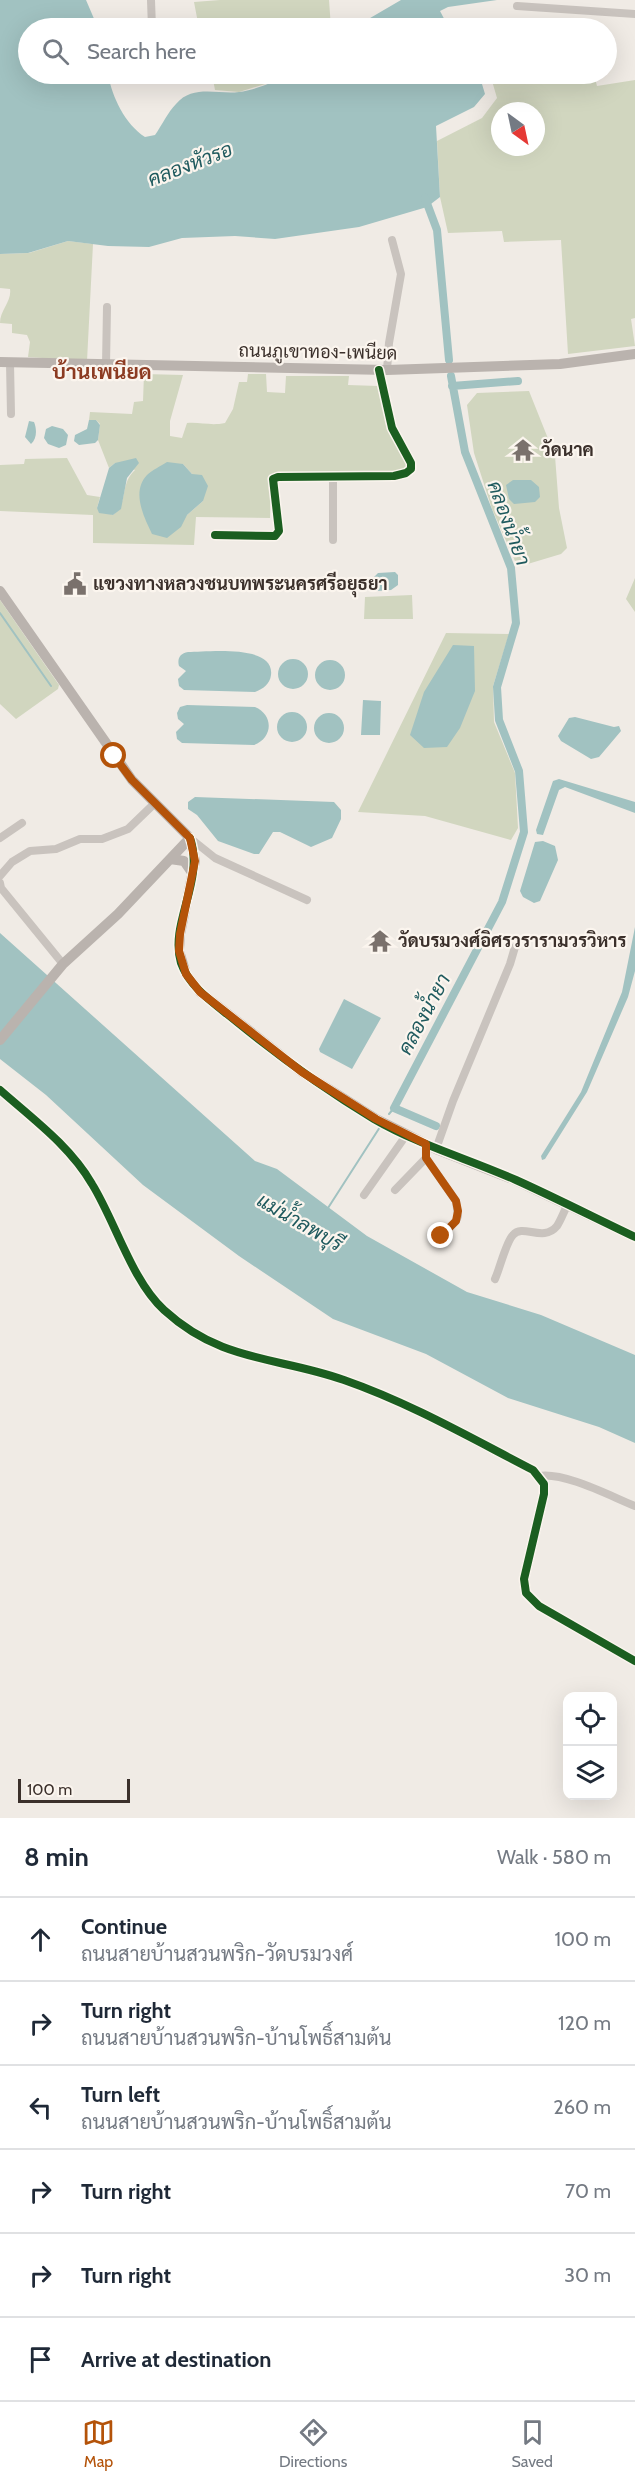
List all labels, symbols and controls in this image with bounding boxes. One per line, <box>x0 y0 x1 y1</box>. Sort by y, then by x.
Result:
search box <box>18 18 617 84</box>
icon: search <box>39 35 72 68</box>
text: Search here <box>87 38 196 65</box>
north arrow <box>491 102 545 156</box>
water label: คลองหัวรอ <box>144 137 236 191</box>
street label: ถนนภูเขาทอง-เพนียด <box>238 338 398 366</box>
district label: บ้านเพนียด <box>52 359 152 384</box>
temple icon: วัดนาค <box>510 437 536 463</box>
place label: วัดนาค <box>541 439 594 461</box>
water label: คลองน้ำยา <box>483 475 541 568</box>
public building icon: แขวงทางหลวงชนบทพระนครศรีอยุธยา <box>62 571 88 597</box>
place label: แขวงทางหลวงชนบทพระนครศรีอยุธยา <box>93 571 388 598</box>
route start <box>100 742 126 768</box>
temple icon: วัดบรมวงศ์อิศรวรารามวรวิหาร <box>367 928 393 954</box>
place label: วัดบรมวงศ์อิศรวรารามวรวิหาร <box>398 928 627 952</box>
water label: คลองน้ำยา <box>387 967 455 1059</box>
water label: แม่น้ำลพบุรี <box>252 1183 351 1259</box>
route end <box>427 1222 453 1248</box>
map controls <box>563 1692 617 1800</box>
button: locate <box>563 1692 617 1746</box>
button: layers <box>563 1746 617 1800</box>
scale bar <box>18 1776 130 1804</box>
text: 100 m <box>27 1780 72 1799</box>
text: 8 min <box>24 1841 89 1873</box>
text: Walk · 580 m <box>497 1845 611 1869</box>
text: Continue <box>81 1913 167 1940</box>
icon: ahead <box>24 1923 57 1956</box>
text: 100 m <box>555 1927 611 1951</box>
text: ถนนสายบ้านสวนพริก-วัดบรมวงศ์ <box>81 1942 353 1966</box>
text: Turn right <box>81 1997 171 2024</box>
icon: right <box>24 2007 57 2040</box>
text: 120 m <box>558 2011 611 2035</box>
text: ถนนสายบ้านสวนพริก-บ้านโพธิ์สามต้น <box>81 2026 391 2050</box>
text: Turn left <box>81 2081 160 2108</box>
icon: left <box>24 2091 57 2124</box>
text: 260 m <box>553 2095 611 2119</box>
text: ถนนสายบ้านสวนพริก-บ้านโพธิ์สามต้น <box>81 2110 391 2134</box>
icon: right <box>24 2175 57 2208</box>
text: Turn right <box>81 2178 171 2205</box>
text: 70 m <box>565 2179 611 2203</box>
icon: right <box>24 2259 57 2292</box>
text: Turn right <box>81 2262 171 2289</box>
text: 30 m <box>564 2263 611 2287</box>
icon: arrive <box>24 2343 57 2376</box>
text: Arrive at destination <box>81 2346 271 2373</box>
tab: Map <box>82 2416 115 2471</box>
tab: Directions <box>279 2416 347 2471</box>
tab: Saved <box>511 2416 553 2471</box>

